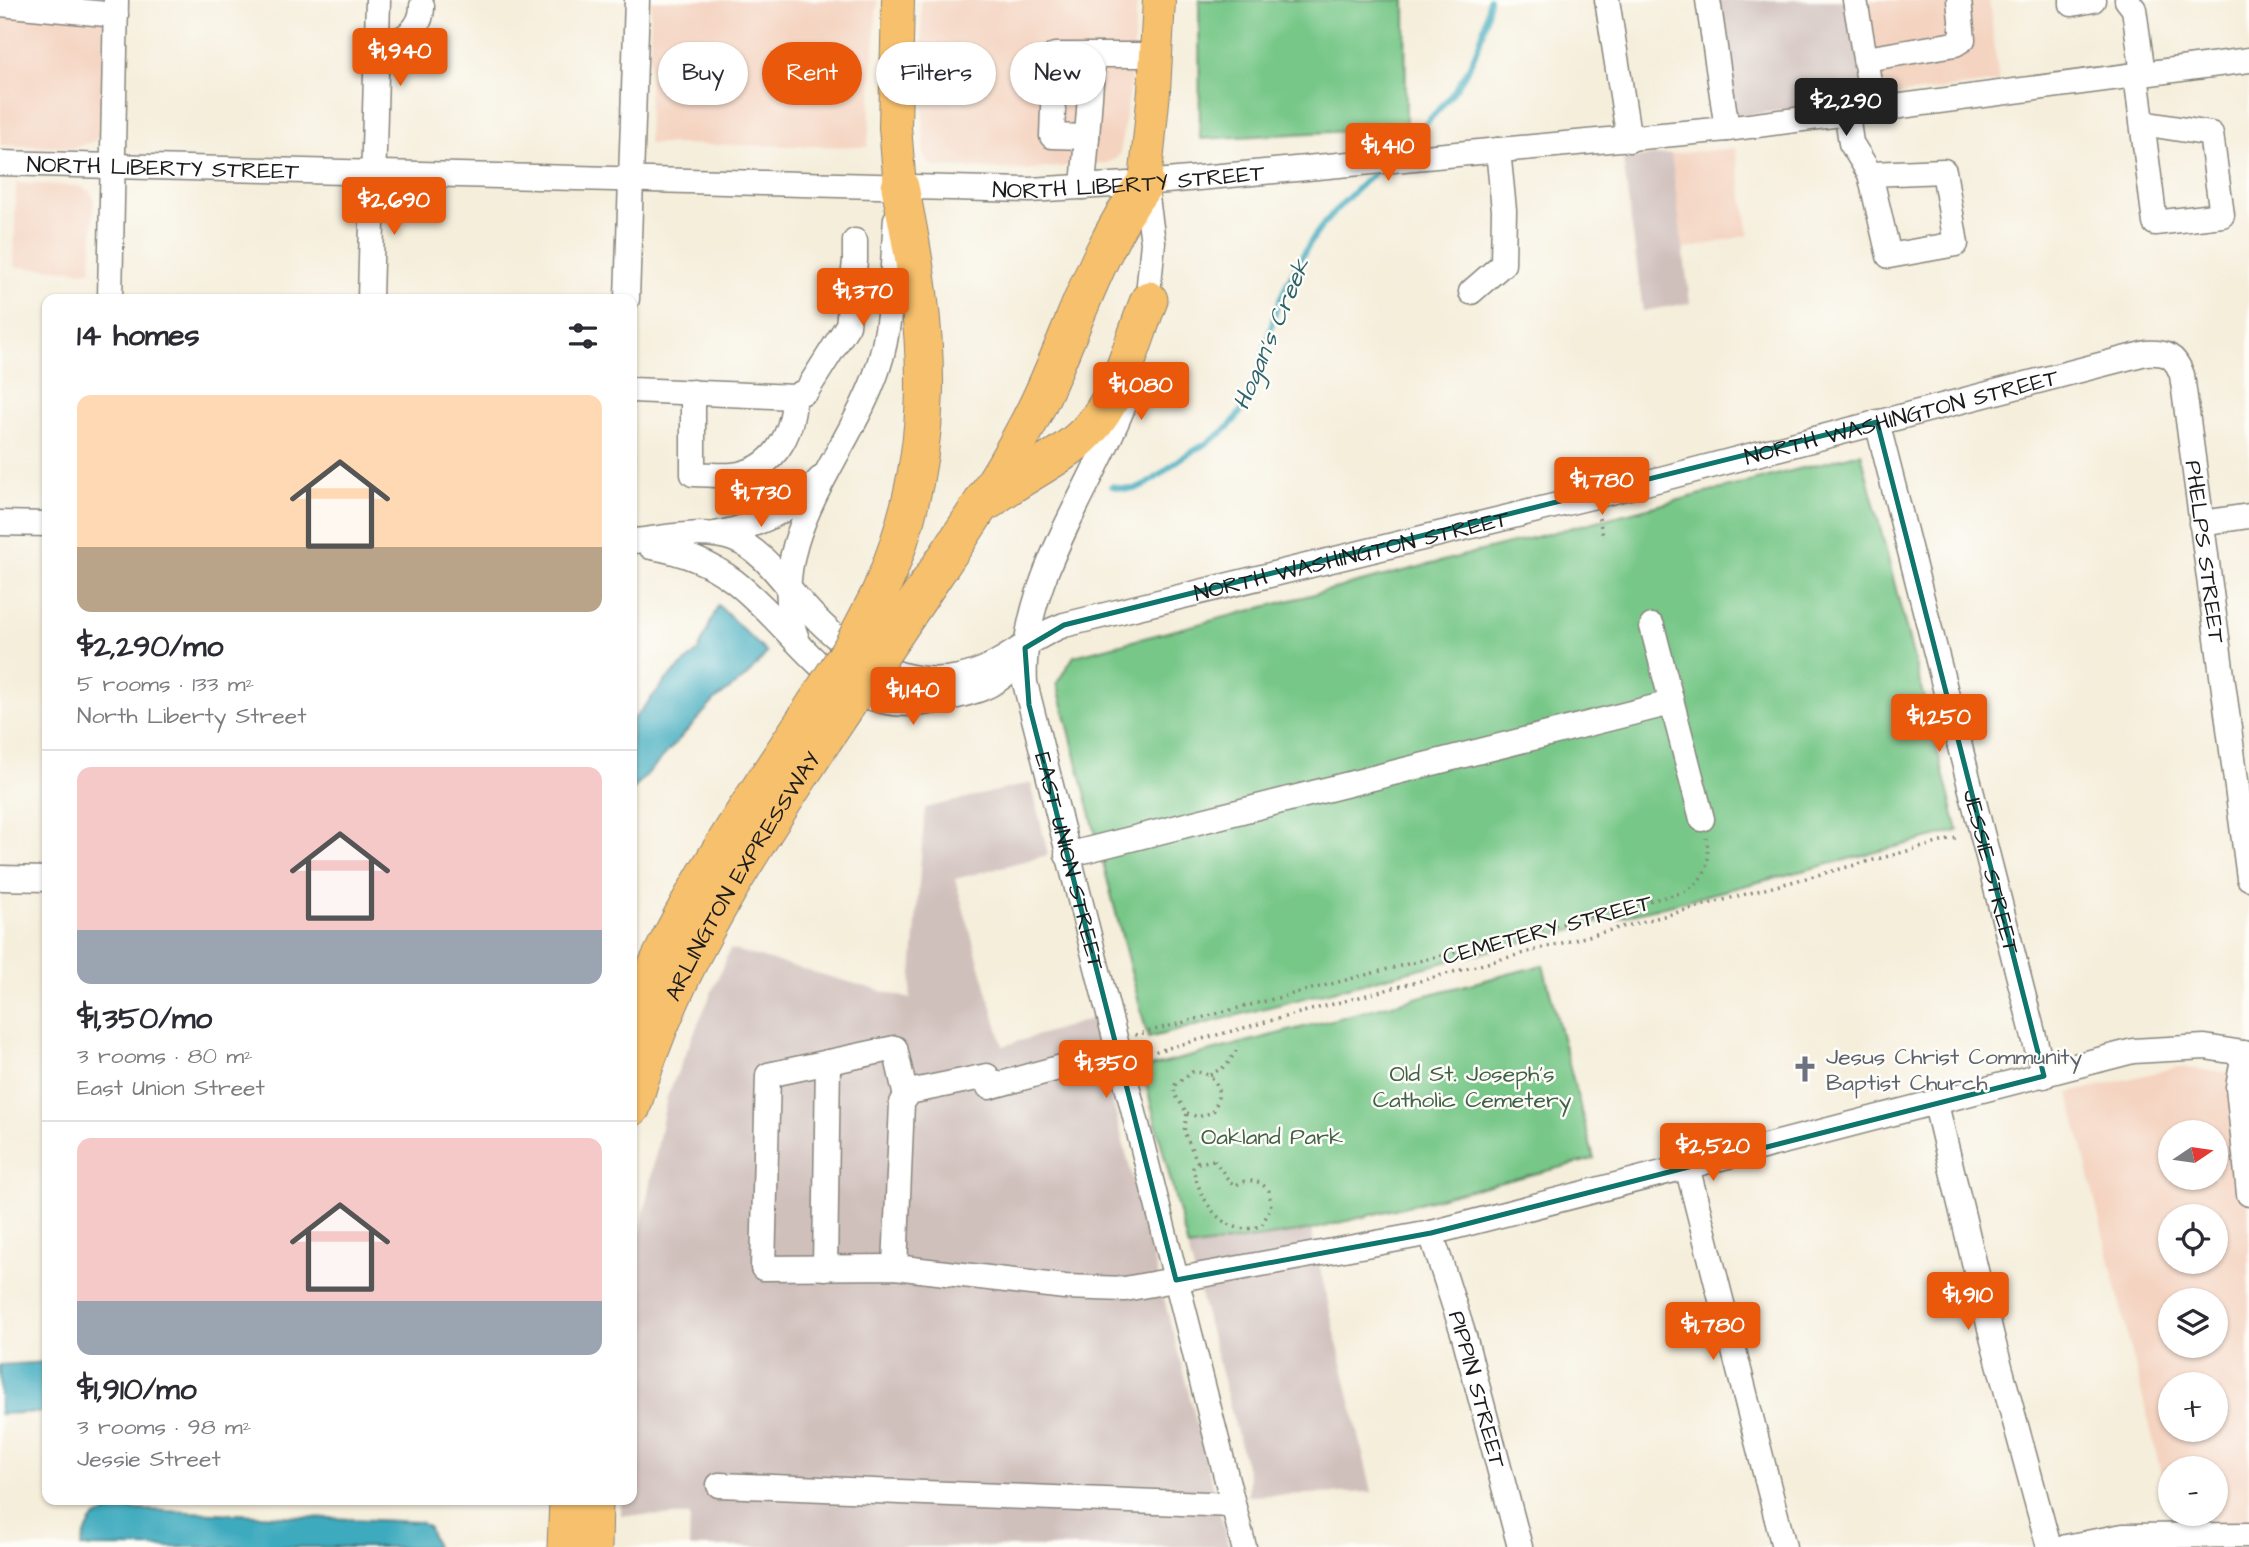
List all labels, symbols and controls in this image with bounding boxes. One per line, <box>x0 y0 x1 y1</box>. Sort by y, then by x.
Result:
pin: $1,940 <box>343 28 457 88</box>
text: $1,940 <box>368 35 432 67</box>
chip: Buy <box>658 42 748 105</box>
chip: Rent <box>762 42 862 105</box>
chip: Filters <box>876 42 996 105</box>
chip: New <box>1010 42 1106 105</box>
pin: $2,290 <box>1789 78 1903 138</box>
text: $2,290 <box>1811 85 1881 117</box>
pin: $1,410 <box>1331 124 1445 183</box>
text: $1,410 <box>1362 130 1414 162</box>
street label: NORTH LIBERTY STREET <box>26 149 300 188</box>
street label: NORTH LIBERTY STREET <box>992 157 1266 207</box>
pin: $2,690 <box>337 177 451 237</box>
text: $2,690 <box>358 184 430 216</box>
water label: Hogan's Creek <box>1225 252 1320 416</box>
pin: $1,370 <box>806 268 920 328</box>
text: $1,370 <box>833 275 893 307</box>
text: 14 homes <box>77 315 200 357</box>
icon: filters <box>564 317 602 355</box>
street label: NORTH WASHINGTON STREET <box>1741 361 2063 474</box>
pin: $1,080 <box>1084 362 1198 422</box>
text: $1,080 <box>1109 369 1173 401</box>
icon: home <box>277 441 403 567</box>
pin: $1,780 <box>1545 458 1659 517</box>
street label: PHELPS STREET <box>2177 459 2233 646</box>
text: $1,780 <box>1570 464 1634 496</box>
pin: $1,730 <box>704 470 818 529</box>
text: $1,730 <box>731 476 791 508</box>
street label: NORTH WASHINGTON STREET <box>1191 502 1513 610</box>
text: $2,290/mo <box>77 626 223 668</box>
text: 5 rooms · 133 m² <box>77 668 254 700</box>
pin: $1,140 <box>856 668 970 727</box>
text: $1,140 <box>887 674 939 706</box>
pin: $1,250 <box>1882 694 1996 754</box>
text: North Liberty Street <box>77 700 306 732</box>
text: $1,250 <box>1907 701 1971 733</box>
street label: ARLINGTON EXPRESSWAY <box>657 746 829 1006</box>
street label: EAST UNION STREET <box>1026 749 1112 974</box>
street label: JESSIE STREET <box>1954 786 2027 958</box>
icon: home <box>277 813 403 939</box>
street label: CEMETERY STREET <box>1439 886 1656 973</box>
text: $1,350/mo <box>77 998 212 1040</box>
text: 3 rooms · 80 m² <box>77 1040 253 1072</box>
pin: $1,350 <box>1049 1040 1163 1100</box>
place label: Jesus Christ Community Baptist Church <box>1826 1041 2082 1099</box>
text: $1,350 <box>1075 1047 1137 1079</box>
church icon: Jesus Christ Community Baptist Church <box>1790 1054 1820 1084</box>
park label: Old St. Joseph's Catholic Cemetery <box>1373 1058 1572 1117</box>
text: East Union Street <box>77 1072 265 1104</box>
north arrow <box>2158 1120 2228 1190</box>
map controls <box>2158 1120 2228 1526</box>
park label: Oakland Park <box>1201 1121 1343 1153</box>
pin: $2,520 <box>1656 1124 1770 1183</box>
text: $2,520 <box>1676 1130 1750 1162</box>
icon: home <box>277 1184 403 1310</box>
button: locate <box>2158 1204 2228 1274</box>
pin: $1,910 <box>1911 1272 2025 1332</box>
text: $1,910 <box>1943 1279 1993 1311</box>
button: layers <box>2158 1288 2228 1358</box>
pin: $1,780 <box>1656 1302 1770 1362</box>
street label: PIPPIN STREET <box>1440 1307 1513 1472</box>
text: $1,780 <box>1681 1309 1745 1341</box>
text: $1,910/mo <box>77 1369 197 1411</box>
button: + <box>2158 1372 2228 1442</box>
text: 3 rooms · 98 m² <box>77 1411 251 1443</box>
text: Jessie Street <box>77 1443 221 1475</box>
button: − <box>2158 1456 2228 1526</box>

